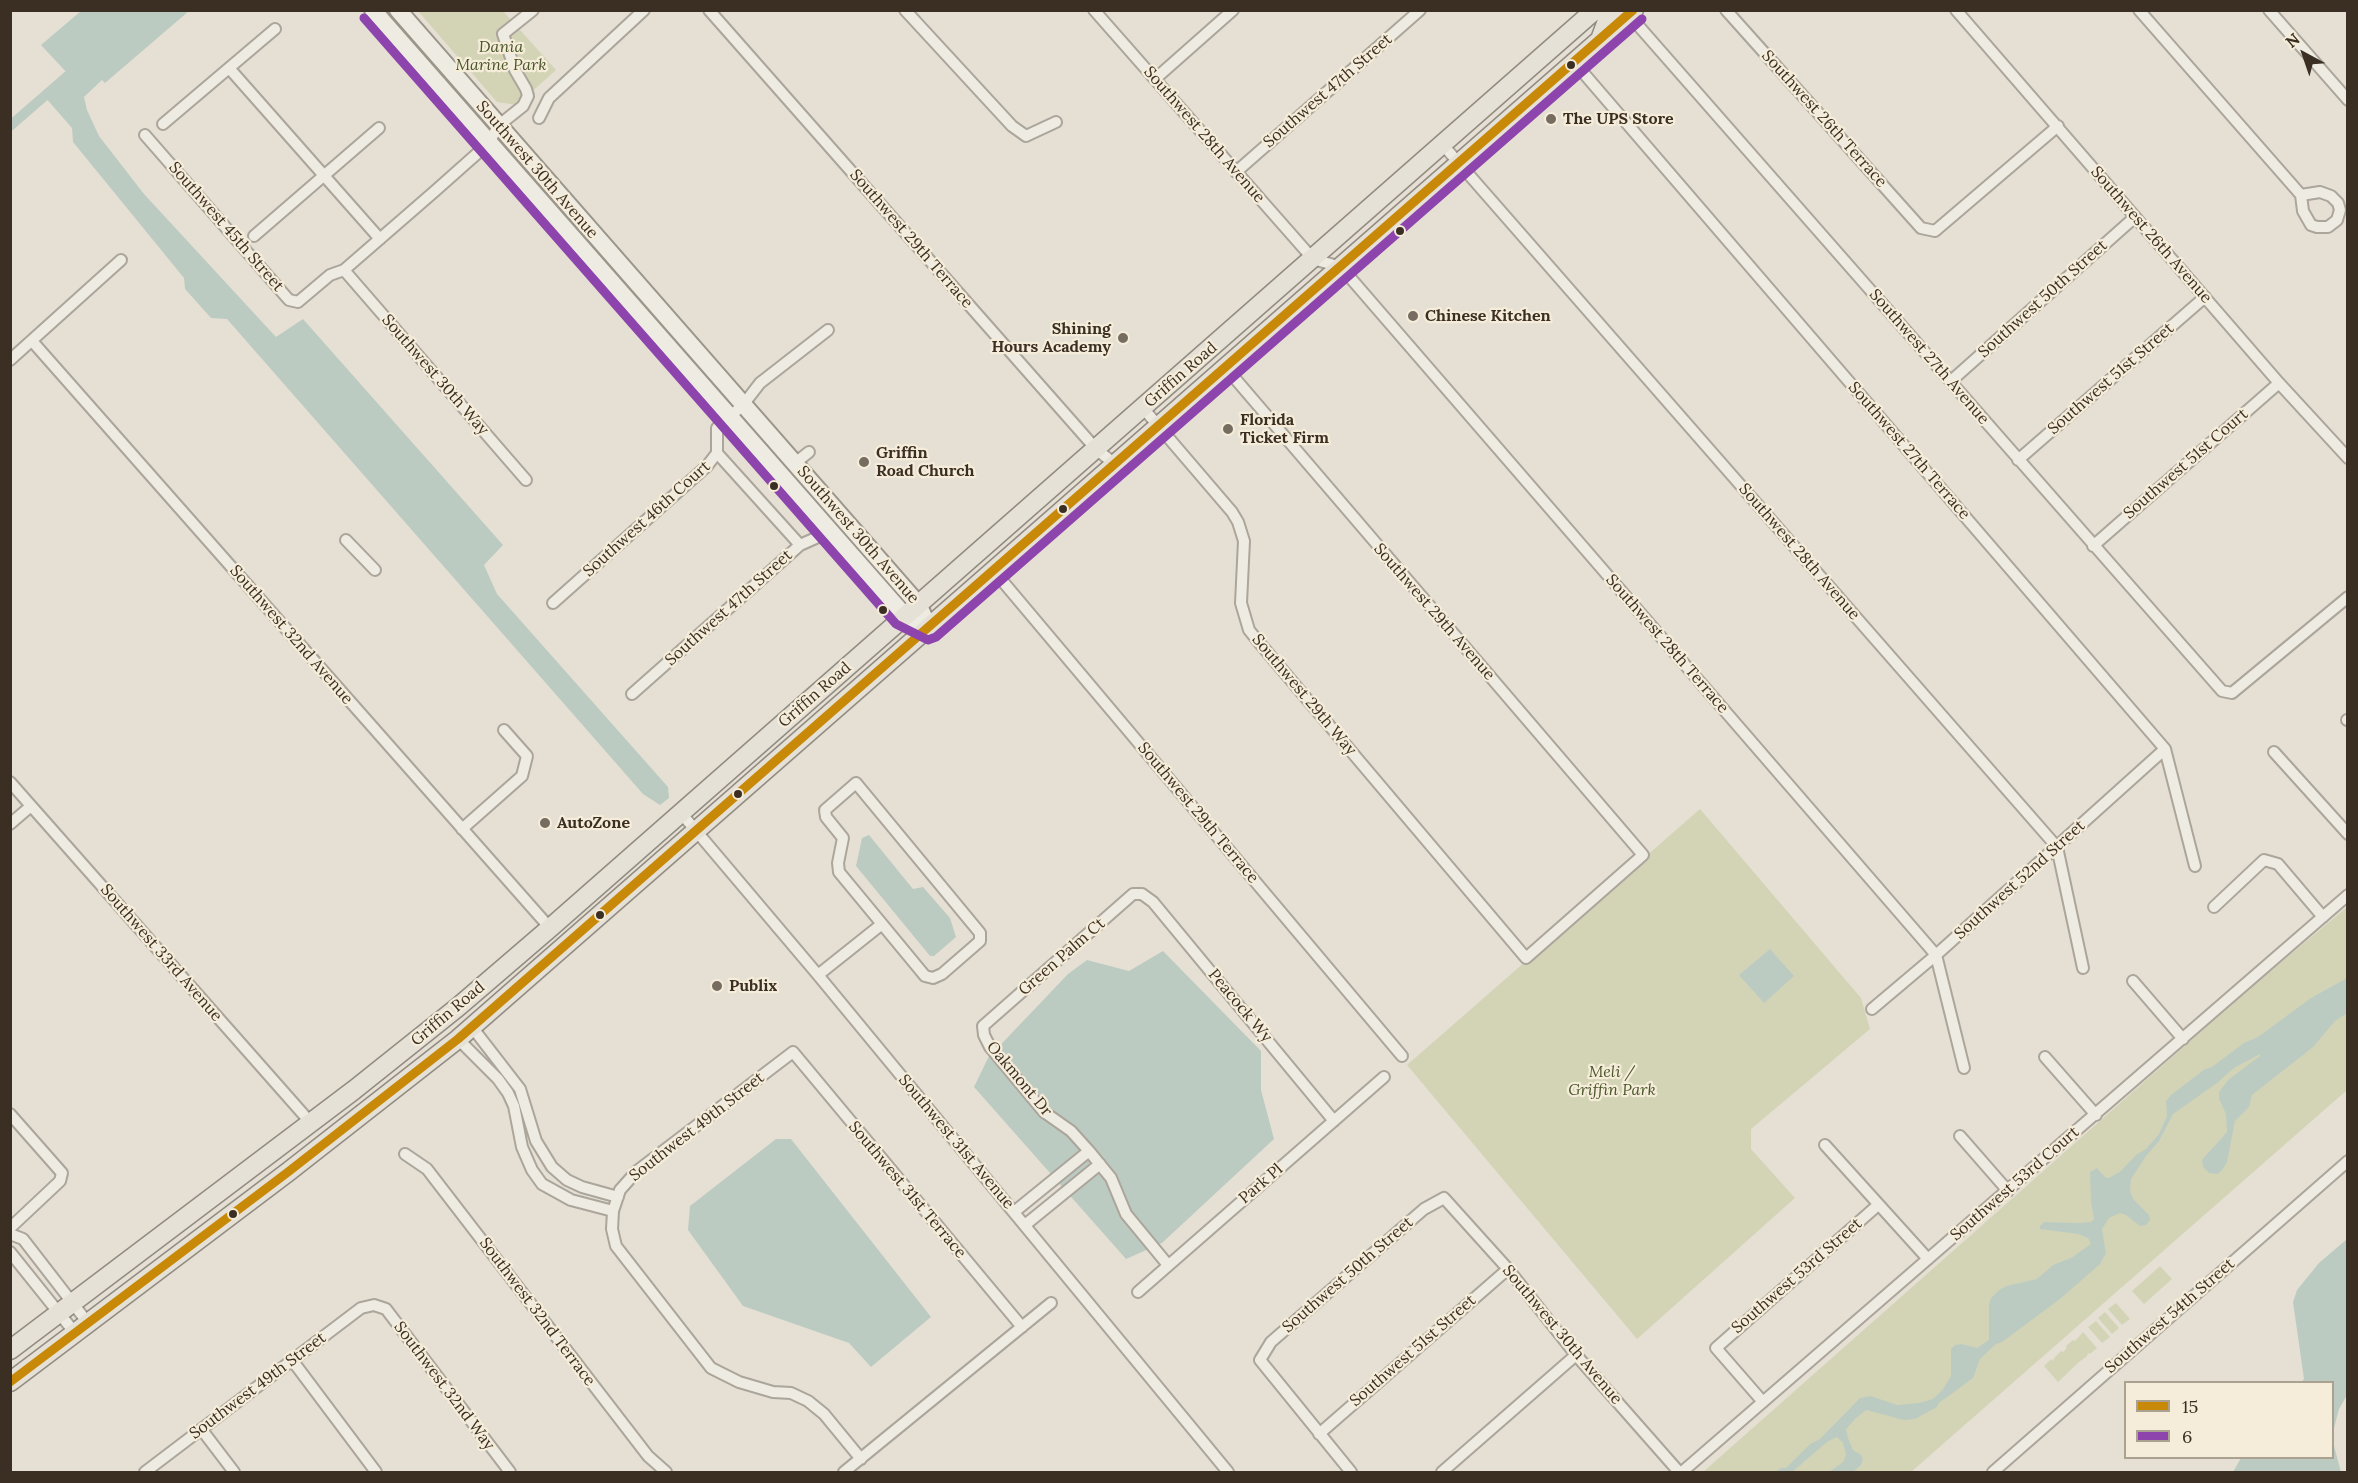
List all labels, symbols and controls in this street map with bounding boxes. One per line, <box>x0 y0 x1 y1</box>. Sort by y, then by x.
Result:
north arrow <box>2274 24 2334 84</box>
text: N <box>2281 29 2304 52</box>
street label: Southwest 47th Street <box>1260 30 1396 152</box>
park label: Dania Marine Park <box>456 37 546 75</box>
street label: Southwest 26th Terrace <box>1757 46 1891 192</box>
unlabelled marker <box>1565 59 1577 71</box>
street label: Southwest 28th Avenue <box>1139 63 1269 207</box>
street label: Southwest 30th Avenue <box>472 97 602 243</box>
place label: The UPS Store <box>1563 109 1674 129</box>
marker: The UPS Store <box>1544 112 1558 126</box>
street label: Southwest 45th Street <box>164 158 288 296</box>
street label: Southwest 26th Avenue <box>2086 163 2216 307</box>
street label: Southwest 29th Terrace <box>845 166 977 312</box>
unlabelled marker <box>1394 225 1406 237</box>
street label: Southwest 50th Street <box>1975 236 2111 362</box>
street label: Southwest 27th Avenue <box>1865 285 1993 429</box>
place label: Chinese Kitchen <box>1425 306 1551 326</box>
marker: Chinese Kitchen <box>1406 309 1420 323</box>
street label: Southwest 30th Way <box>377 311 493 439</box>
place label: Shining Hours Academy <box>991 319 1111 357</box>
street label: Southwest 51st Street <box>2044 319 2178 439</box>
marker: Shining Hours Academy <box>1116 331 1130 345</box>
street label: Griffin Road <box>1141 338 1221 412</box>
street label: Southwest 27th Terrace <box>1844 378 1974 524</box>
street label: Southwest 51st Court <box>2120 405 2252 523</box>
place label: Florida Ticket Firm <box>1240 410 1329 448</box>
marker: Florida Ticket Firm <box>1221 422 1235 436</box>
place label: Griffin Road Church <box>876 443 974 481</box>
marker: Griffin Road Church <box>857 455 871 469</box>
street label: Southwest 46th Court <box>580 457 714 581</box>
street label: Southwest 30th Avenue <box>793 462 923 608</box>
unlabelled marker <box>768 480 780 492</box>
street label: Southwest 28th Avenue <box>1734 480 1864 624</box>
unlabelled marker <box>1057 503 1069 515</box>
street label: Southwest 29th Avenue <box>1369 540 1499 684</box>
street label: Southwest 47th Street <box>662 546 796 670</box>
street label: Southwest 32nd Avenue <box>225 562 357 708</box>
street label: Southwest 28th Terrace <box>1602 571 1732 717</box>
unlabelled marker <box>877 604 889 616</box>
street label: Southwest 29th Way <box>1248 630 1360 760</box>
street label: Griffin Road <box>775 658 855 732</box>
street label: Southwest 29th Terrace <box>1133 739 1263 887</box>
unlabelled marker <box>732 788 744 800</box>
place label: AutoZone <box>557 813 630 833</box>
marker: AutoZone <box>538 816 552 830</box>
street label: Southwest 52nd Street <box>1951 816 2089 944</box>
street label: Southwest 33rd Avenue <box>96 880 226 1026</box>
unlabelled marker <box>594 909 606 921</box>
street label: Green Palm Ct <box>1015 914 1109 1000</box>
street label: Peacock Wy <box>1204 965 1276 1047</box>
place label: Publix <box>729 976 777 996</box>
street label: Griffin Road <box>407 978 489 1050</box>
marker: Publix <box>710 979 724 993</box>
street label: Oakmont Dr <box>982 1038 1056 1120</box>
park label: Meli / Griffin Park <box>1568 1062 1656 1100</box>
street label: Southwest 49th Street <box>626 1068 768 1186</box>
street label: Southwest 31st Avenue <box>894 1071 1018 1213</box>
street label: Southwest 31st Terrace <box>844 1118 970 1262</box>
street label: Southwest 53rd Court <box>1947 1123 2083 1245</box>
street label: Park Pl <box>1235 1160 1287 1208</box>
unlabelled marker <box>227 1208 239 1220</box>
street label: Southwest 50th Street <box>1279 1213 1417 1337</box>
street label: Southwest 53rd Street <box>1728 1214 1866 1338</box>
street label: Southwest 32nd Terrace <box>475 1234 599 1390</box>
street label: Southwest 54th Street <box>2101 1254 2239 1378</box>
street label: Southwest 30th Avenue <box>1498 1261 1626 1409</box>
street label: Southwest 51st Street <box>1346 1291 1480 1411</box>
street label: Southwest 32nd Way <box>390 1318 498 1454</box>
street label: Southwest 49th Street <box>186 1328 330 1444</box>
legend <box>2124 1381 2334 1459</box>
text: 15 <box>2182 1395 2198 1418</box>
text: 6 <box>2182 1425 2192 1448</box>

